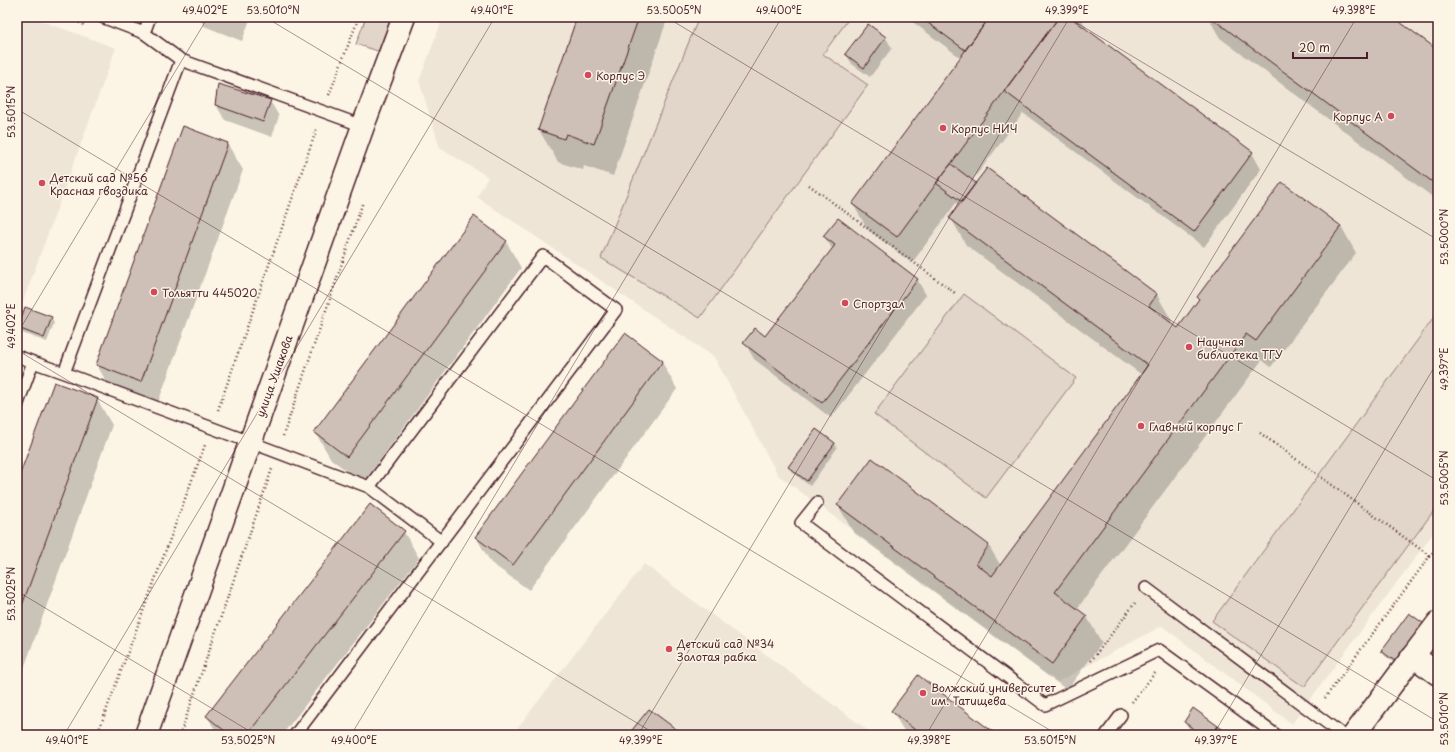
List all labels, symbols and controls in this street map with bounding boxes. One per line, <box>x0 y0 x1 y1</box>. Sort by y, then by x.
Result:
text: 49.402°E <box>182 2 228 17</box>
text: 53.5010°N <box>246 2 300 17</box>
text: 49.401°E <box>471 2 513 17</box>
text: 53.5005°N <box>646 2 702 17</box>
text: 49.400°E <box>756 2 802 17</box>
text: 49.399°E <box>1045 2 1089 17</box>
text: 49.398°E <box>1332 2 1376 17</box>
scale bar <box>1293 34 1367 60</box>
text: 20 m <box>1299 38 1330 56</box>
place label: Корпус Э <box>596 67 645 84</box>
marker: Корпус Э <box>583 70 593 80</box>
text: 53.5015°N <box>3 86 18 138</box>
place label: Корпус А <box>1333 108 1383 125</box>
marker: Корпус А <box>1386 111 1396 121</box>
place label: Корпус НИЧ <box>951 120 1018 137</box>
marker: Корпус НИЧ <box>938 123 948 133</box>
place label: Детский сад №56 Красная гвоздика <box>49 169 148 199</box>
marker: Детский сад №56 Красная гвоздика <box>37 178 47 188</box>
text: 53.5000°N <box>1436 209 1451 265</box>
place label: Тольятти 445020 <box>162 284 257 301</box>
marker: Тольятти 445020 <box>149 287 159 297</box>
place label: Спортзал <box>853 295 905 312</box>
marker: Спортзал <box>840 298 850 308</box>
text: 49.402°E <box>3 303 18 349</box>
street label: улица Ушакова <box>251 333 297 419</box>
place label: Научная библиотека ТГУ <box>1197 333 1283 363</box>
marker: Научная библиотека ТГУ <box>1184 342 1194 352</box>
text: 49.397°E <box>1436 348 1451 390</box>
place label: Главный корпус Г <box>1149 418 1243 435</box>
marker: Главный корпус Г <box>1136 421 1146 431</box>
text: 53.5005°N <box>1436 450 1451 506</box>
text: 53.5025°N <box>3 566 18 621</box>
place label: Детский сад №34 Золотая рабка <box>676 635 774 665</box>
marker: Детский сад №34 Золотая рабка <box>664 644 674 654</box>
place label: Волжский университет им. Татищева <box>931 679 1057 709</box>
marker: Волжский университет им. Татищева <box>918 688 928 698</box>
text: 53.5010°N <box>1436 692 1451 746</box>
text: 49.401°E <box>46 732 88 747</box>
text: 53.5025°N <box>221 732 276 747</box>
text: 49.400°E <box>331 732 377 747</box>
text: 49.399°E <box>619 732 663 747</box>
text: 49.398°E <box>907 732 951 747</box>
text: 53.5015°N <box>1024 732 1076 747</box>
text: 49.397°E <box>1195 732 1237 747</box>

